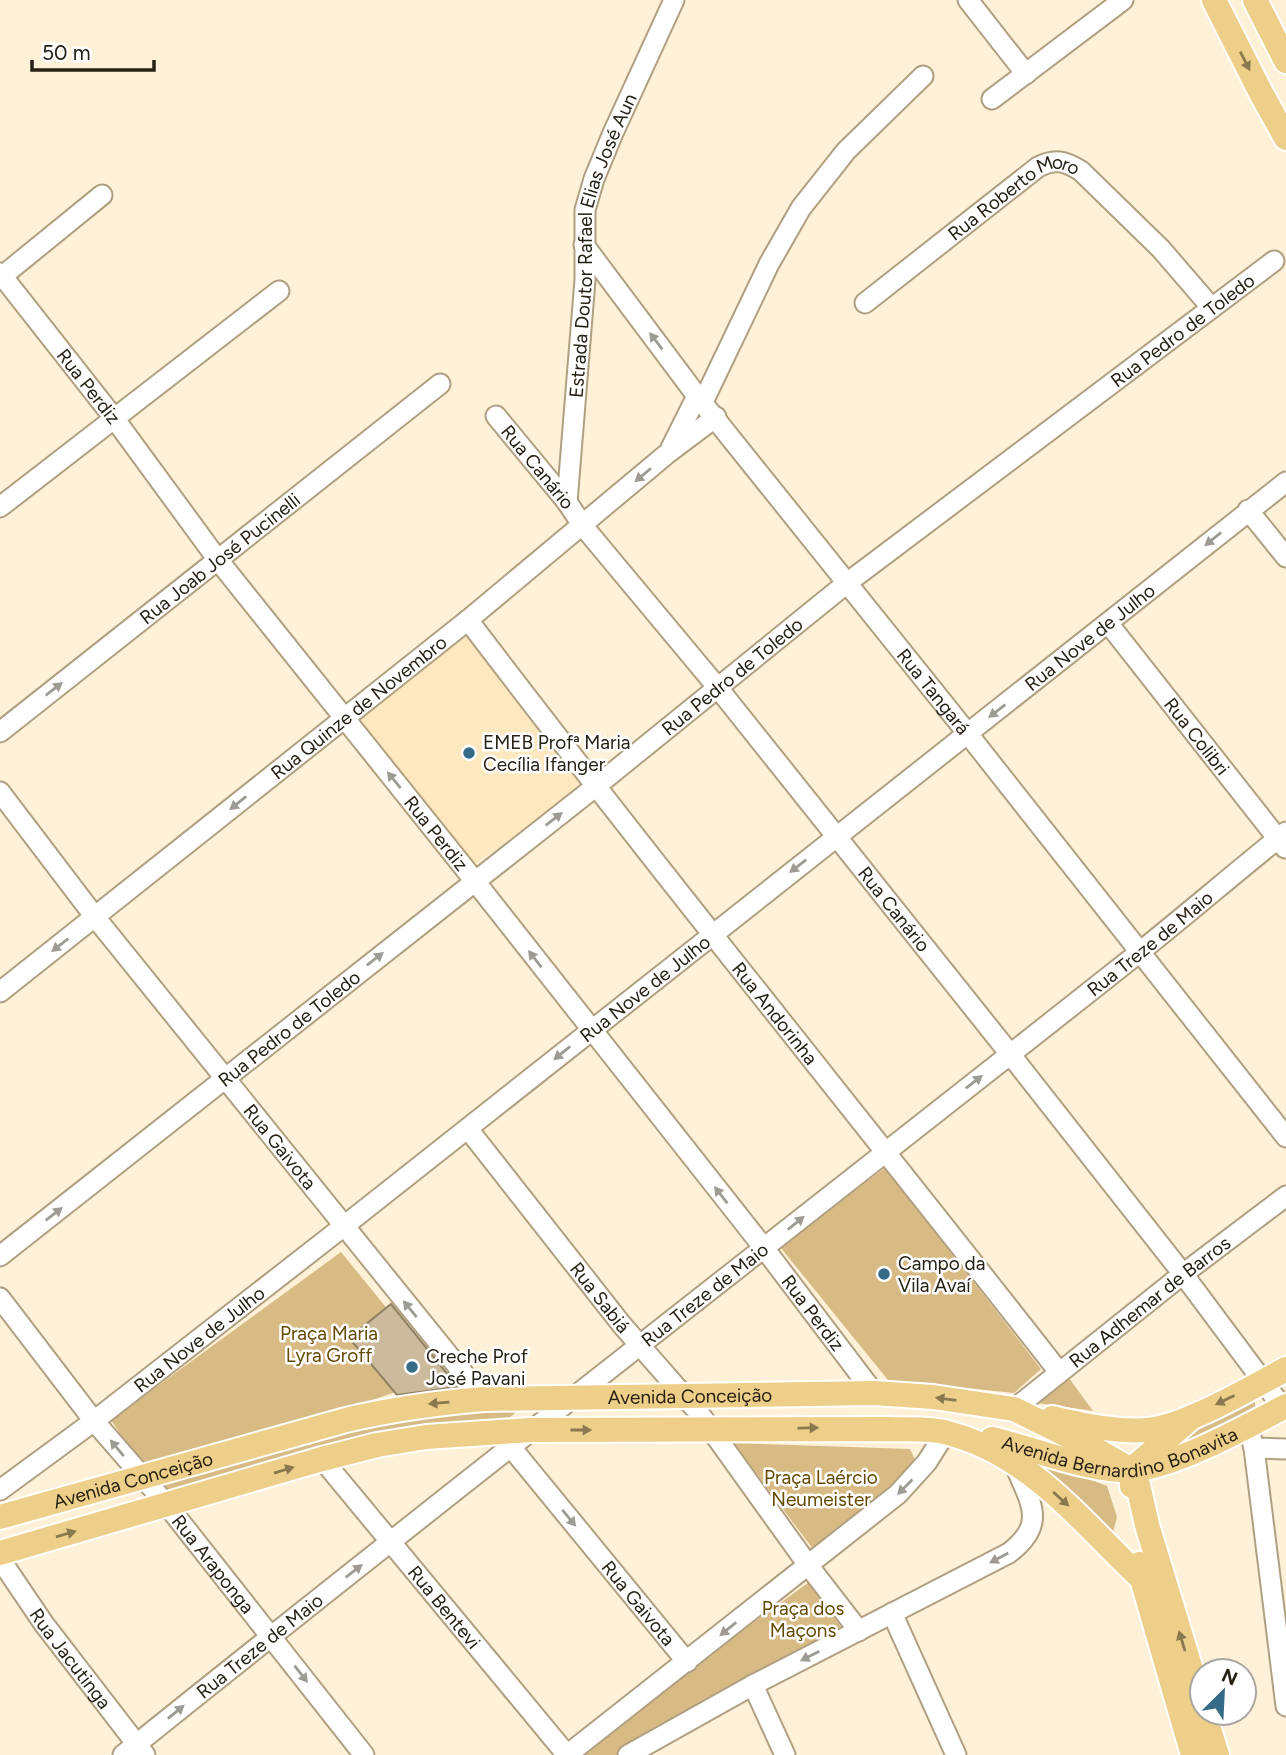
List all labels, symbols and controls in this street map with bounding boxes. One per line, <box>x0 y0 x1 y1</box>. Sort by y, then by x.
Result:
scale bar <box>32 28 154 72</box>
text: 50 m <box>42 40 91 65</box>
one-way arrow <box>1239 51 1250 71</box>
street label: Estrada Doutor Rafael Elias José Aun <box>564 90 641 399</box>
street label: Rua Roberto Moro <box>943 150 1084 245</box>
street label: Rua Pedro de Toledo <box>1106 268 1259 392</box>
one-way arrow <box>649 332 663 350</box>
street label: Rua Perdiz <box>52 344 126 428</box>
street label: Rua Canário <box>497 420 580 513</box>
one-way arrow <box>634 467 652 482</box>
street label: Rua Joab José Pucinelli <box>135 488 304 629</box>
one-way arrow <box>1204 531 1221 546</box>
street label: Rua Nove de Julho <box>1020 578 1160 695</box>
street label: Rua Pedro de Toledo <box>657 612 807 740</box>
street label: Rua Quinze de Novembro <box>266 630 451 784</box>
street label: Rua Tangará <box>892 644 975 739</box>
one-way arrow <box>44 682 62 697</box>
street label: Rua Colibri <box>1159 693 1235 780</box>
one-way arrow <box>988 704 1006 718</box>
place label: EMEB Profª Maria Cecília Ifanger <box>483 731 631 776</box>
marker: EMEB Profª Maria Cecília Ifanger <box>461 745 477 761</box>
one-way arrow <box>388 771 402 789</box>
street label: Rua Perdiz <box>399 791 473 875</box>
one-way arrow <box>229 795 246 810</box>
one-way arrow <box>544 811 562 826</box>
one-way arrow <box>789 859 807 873</box>
street label: Rua Canário <box>853 862 935 956</box>
street label: Rua Treze de Maio <box>1082 885 1217 1001</box>
street label: Rua Nove de Julho <box>575 930 715 1047</box>
one-way arrow <box>51 937 69 952</box>
one-way arrow <box>528 950 543 968</box>
one-way arrow <box>365 952 383 967</box>
street label: Rua Andorinha <box>728 957 823 1069</box>
street label: Rua Pedro de Toledo <box>213 965 365 1091</box>
one-way arrow <box>553 1045 570 1060</box>
one-way arrow <box>965 1075 983 1089</box>
street label: Rua Gaivota <box>239 1099 322 1194</box>
one-way arrow <box>715 1186 729 1204</box>
one-way arrow <box>44 1207 62 1222</box>
one-way arrow <box>787 1216 804 1231</box>
street label: Rua Adhemar de Barros <box>1064 1231 1235 1372</box>
street label: Rua Treze de Maio <box>637 1237 773 1351</box>
place label: Campo da Vila Avaí <box>898 1252 985 1297</box>
street label: Rua Sabiá <box>565 1257 635 1337</box>
marker: Campo da Vila Avaí <box>876 1266 892 1282</box>
street label: Rua Perdiz <box>777 1270 849 1355</box>
street label: Rua Nove de Julho <box>129 1281 269 1397</box>
one-way arrow <box>402 1300 417 1318</box>
park label: Praça Maria Lyra Groff <box>280 1322 378 1367</box>
place label: Creche Prof José Pavani <box>426 1345 528 1390</box>
marker: Creche Prof José Pavani <box>404 1359 420 1375</box>
street label: Avenida Conceição <box>607 1383 772 1409</box>
one-way arrow <box>935 1393 957 1404</box>
one-way arrow <box>1215 1395 1235 1406</box>
one-way arrow <box>428 1398 450 1409</box>
one-way arrow <box>797 1422 819 1434</box>
street label: Avenida Bernardino Bonavita <box>999 1422 1241 1482</box>
one-way arrow <box>570 1424 592 1436</box>
one-way arrow <box>110 1440 125 1457</box>
street label: Avenida Conceição <box>50 1446 215 1513</box>
one-way arrow <box>274 1465 295 1475</box>
park label: Praça Laércio Neumeister <box>764 1466 878 1511</box>
one-way arrow <box>897 1478 914 1495</box>
one-way arrow <box>1052 1490 1069 1506</box>
one-way arrow <box>561 1509 576 1526</box>
street label: Rua Araponga <box>167 1510 259 1618</box>
one-way arrow <box>55 1528 77 1539</box>
one-way arrow <box>989 1552 1009 1563</box>
street label: Rua Gaivota <box>597 1556 680 1650</box>
street label: Rua Bentevi <box>403 1561 486 1653</box>
one-way arrow <box>345 1563 363 1578</box>
street label: Rua Treze de Maio <box>192 1588 327 1703</box>
park label: Praça dos Maçons <box>762 1597 844 1642</box>
street label: Rua Jacutinga <box>25 1604 116 1713</box>
one-way arrow <box>720 1621 737 1636</box>
one-way arrow <box>1177 1630 1187 1651</box>
one-way arrow <box>800 1650 820 1661</box>
north arrow <box>1188 1657 1258 1727</box>
text: N <box>1218 1663 1241 1690</box>
one-way arrow <box>293 1665 308 1683</box>
one-way arrow <box>168 1705 185 1720</box>

